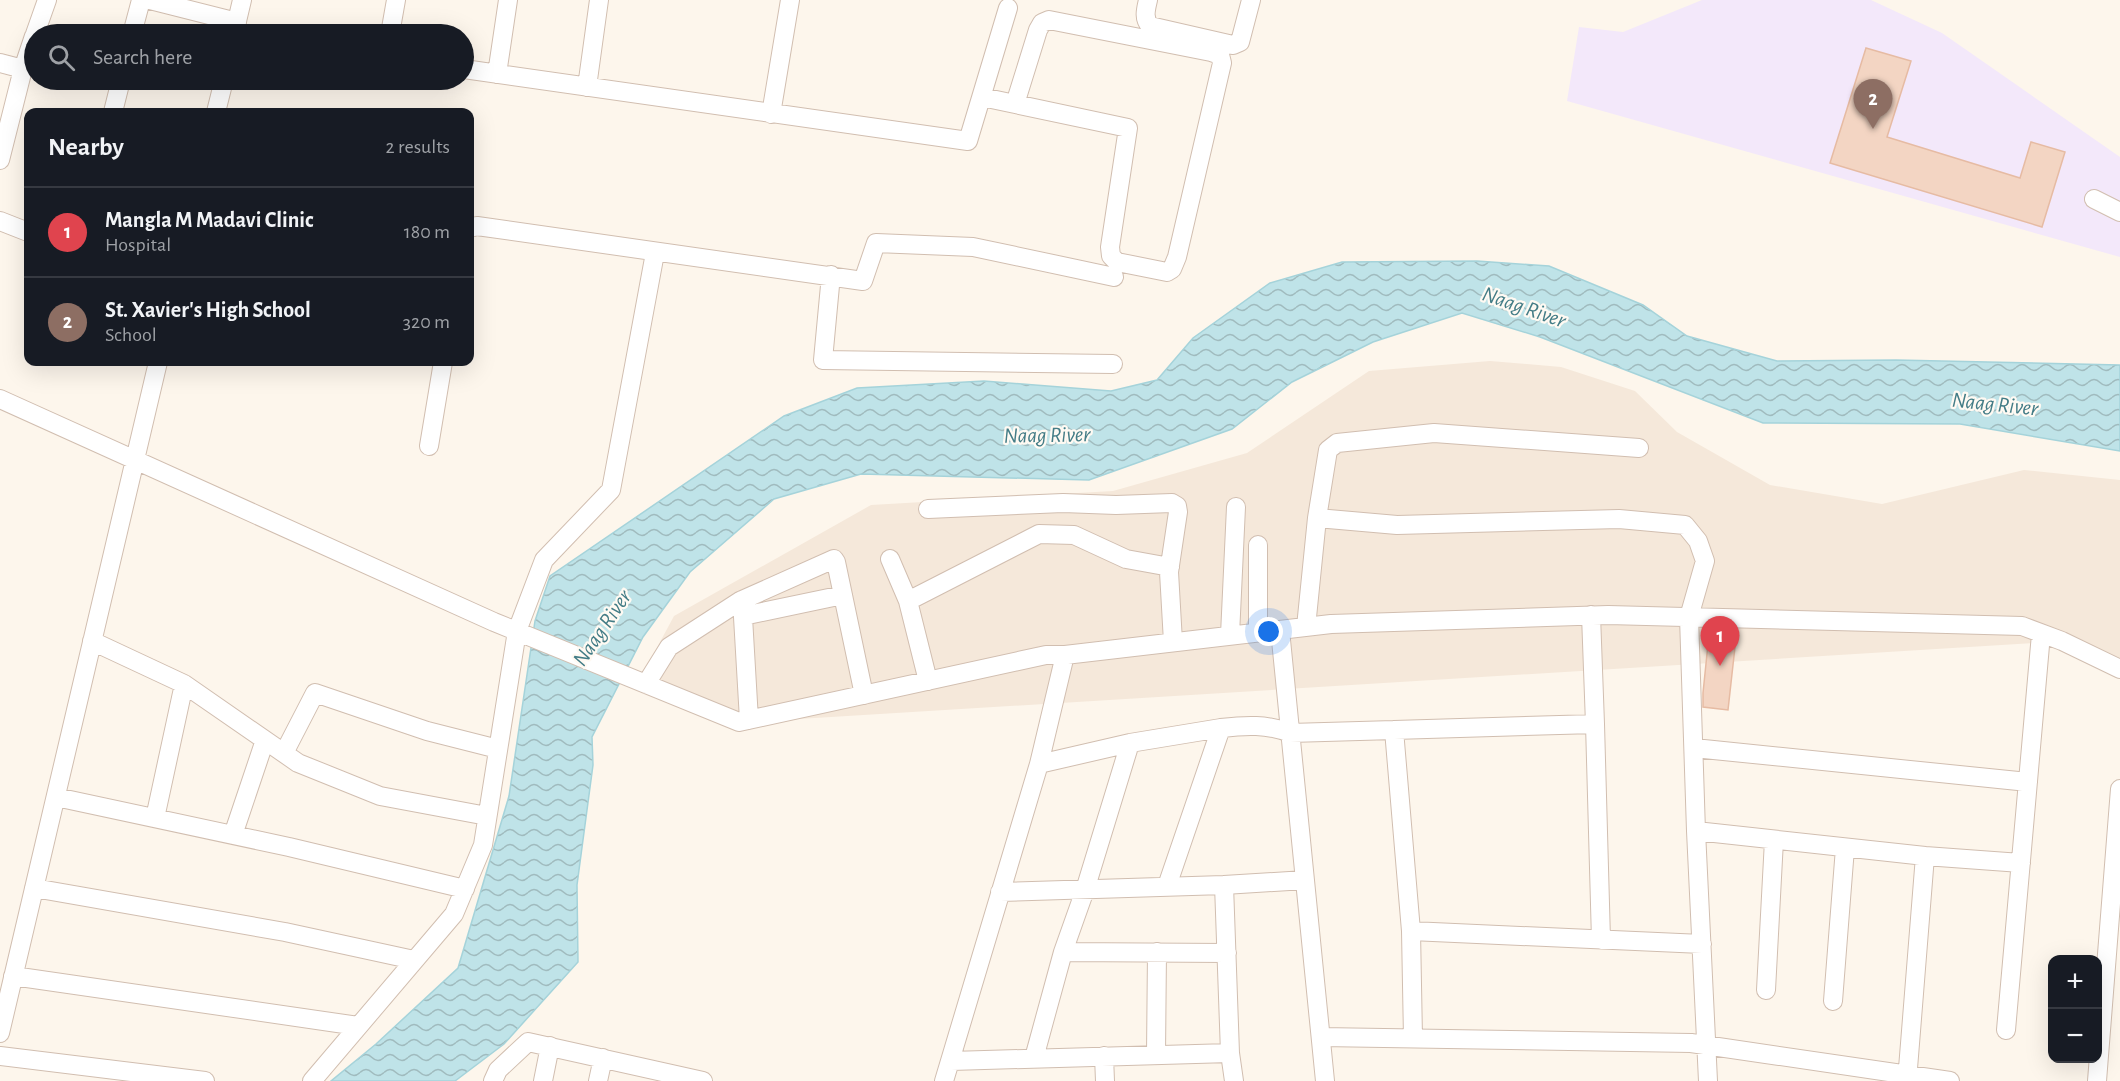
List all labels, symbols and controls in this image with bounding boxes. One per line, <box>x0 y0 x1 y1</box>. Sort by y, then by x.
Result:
search box <box>24 24 474 90</box>
icon: search <box>45 41 78 74</box>
text: Search here <box>93 46 192 68</box>
pin: 2 <box>1854 80 1892 129</box>
text: Nearby <box>48 134 124 160</box>
text: 2 results <box>386 137 450 157</box>
text: Mangla M Madavi Clinic <box>105 209 314 231</box>
text: 1 <box>64 222 71 242</box>
text: 180 m <box>404 222 450 242</box>
text: Hospital <box>105 235 171 255</box>
water label: Naag River <box>1479 282 1569 332</box>
text: St. Xavier's High School <box>105 299 311 321</box>
text: 2 <box>63 312 72 332</box>
text: 320 m <box>403 312 450 332</box>
text: School <box>105 325 157 345</box>
water label: Naag River <box>1951 389 2040 420</box>
water label: Naag River <box>1003 423 1091 447</box>
water label: Naag River <box>569 585 636 670</box>
pin: 1 <box>1700 616 1740 666</box>
your location <box>1254 617 1283 646</box>
map controls <box>2048 955 2102 1063</box>
button: + <box>2048 955 2102 1009</box>
button: − <box>2048 1009 2102 1063</box>

